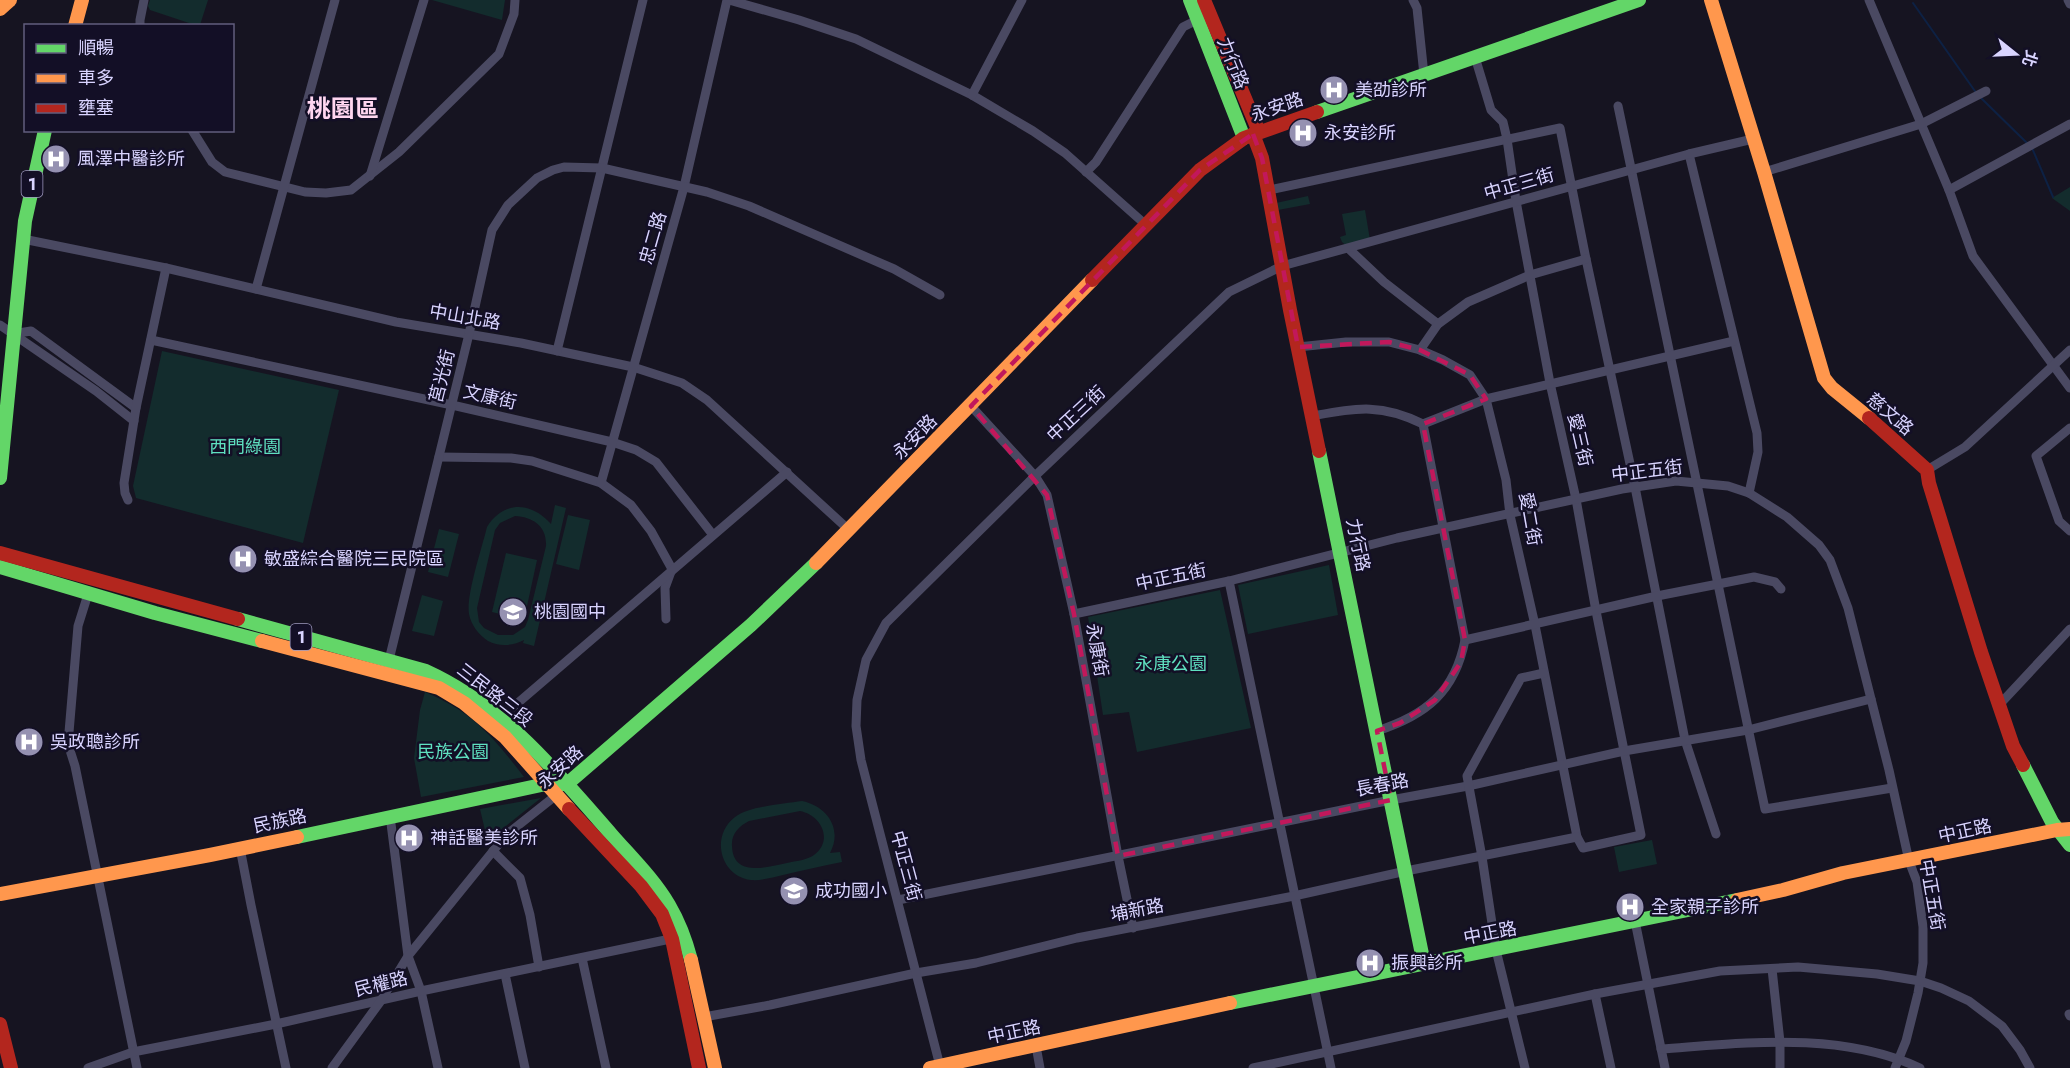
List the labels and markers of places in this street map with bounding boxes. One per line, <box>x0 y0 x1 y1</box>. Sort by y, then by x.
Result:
hospital icon: 美劭診所 <box>1318 74 1350 106</box>
place label: 美劭診所 <box>1355 77 1427 103</box>
hospital icon: 永安診所 <box>1287 117 1319 149</box>
place label: 永安診所 <box>1324 120 1396 146</box>
hospital icon: 風澤中醫診所 <box>40 143 72 175</box>
place label: 風澤中醫診所 <box>77 146 185 172</box>
hospital icon: 敏盛綜合醫院三民院區 <box>227 543 259 575</box>
place label: 敏盛綜合醫院三民院區 <box>264 546 444 572</box>
school or university icon: 桃園國中 <box>497 596 529 628</box>
place label: 桃園國中 <box>534 599 606 625</box>
hospital icon: 吳政聰診所 <box>13 726 45 758</box>
place label: 吳政聰診所 <box>50 729 140 755</box>
hospital icon: 神話醫美診所 <box>393 822 425 854</box>
place label: 神話醫美診所 <box>430 825 538 851</box>
school or university icon: 成功國小 <box>778 875 810 907</box>
place label: 成功國小 <box>815 878 887 904</box>
hospital icon: 全家親子診所 <box>1614 891 1646 923</box>
place label: 全家親子診所 <box>1651 894 1759 920</box>
hospital icon: 振興診所 <box>1354 947 1386 979</box>
place label: 振興診所 <box>1391 950 1463 976</box>

